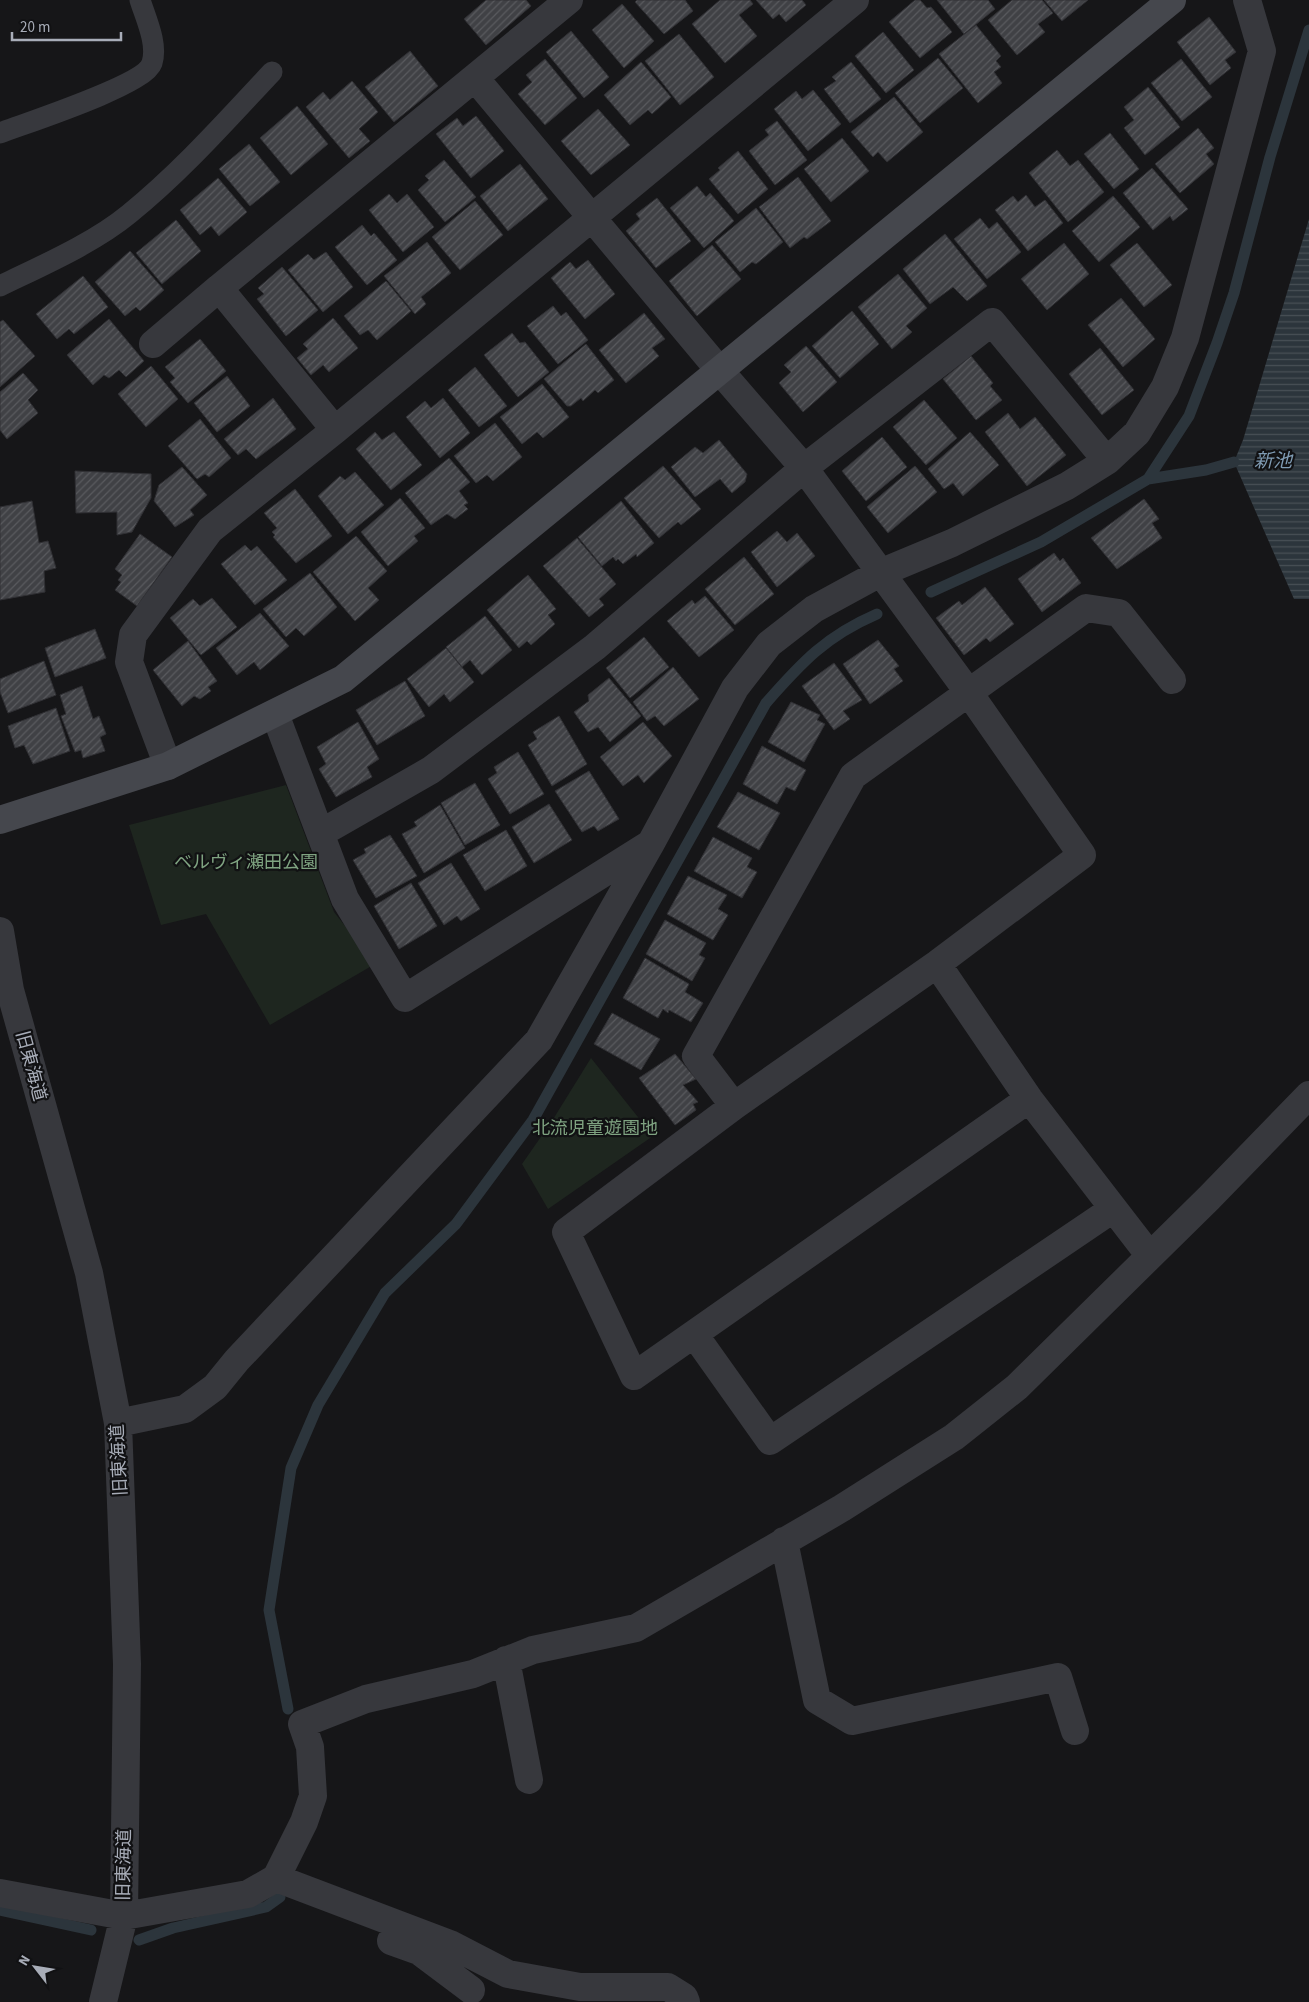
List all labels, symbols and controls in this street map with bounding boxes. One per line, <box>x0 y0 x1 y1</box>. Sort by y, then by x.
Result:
scale bar <box>12 10 121 42</box>
text: 20 m <box>20 17 50 38</box>
water label: 新池 <box>1254 448 1294 475</box>
park label: ベルヴィ瀬田公園 <box>174 850 318 875</box>
street label: 旧東海道 <box>10 1028 52 1104</box>
park label: 北流児童遊園地 <box>532 1116 658 1141</box>
street label: 旧東海道 <box>105 1423 133 1497</box>
street label: 旧東海道 <box>111 1829 137 1901</box>
north arrow <box>10 1942 60 1992</box>
text: N <box>14 1952 36 1970</box>

